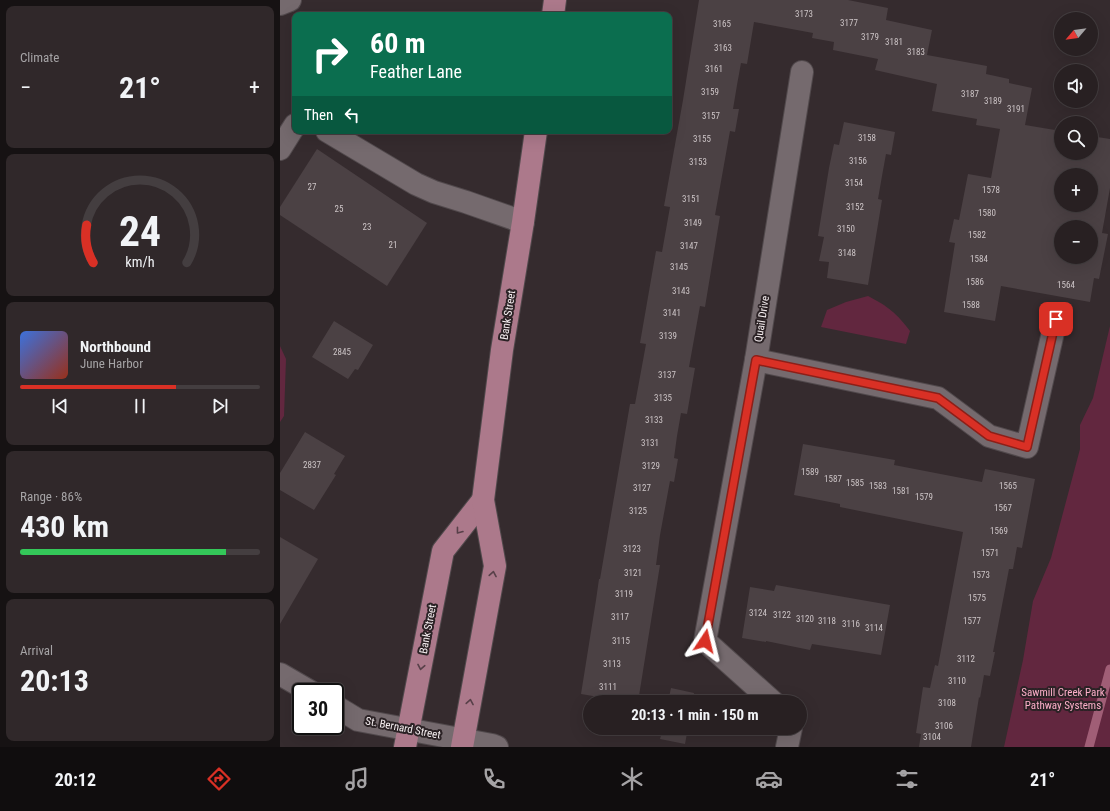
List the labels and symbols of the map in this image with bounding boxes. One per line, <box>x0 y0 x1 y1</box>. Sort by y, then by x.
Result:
house number: 3173 <box>795 9 813 19</box>
north arrow <box>1054 12 1098 56</box>
house number: 3177 <box>840 18 858 28</box>
house number: 3165 <box>713 19 731 29</box>
house number: 3179 <box>861 32 879 42</box>
house number: 3181 <box>885 37 903 47</box>
house number: 3163 <box>714 43 732 53</box>
house number: 3183 <box>907 47 925 57</box>
house number: 3161 <box>705 64 723 74</box>
house number: 3159 <box>701 87 719 97</box>
house number: 3187 <box>961 89 979 99</box>
house number: 3189 <box>984 96 1002 106</box>
house number: 3191 <box>1007 104 1025 114</box>
house number: 3157 <box>702 111 720 121</box>
house number: 3158 <box>858 133 876 143</box>
house number: 3155 <box>693 134 711 144</box>
house number: 3156 <box>849 156 867 166</box>
house number: 3153 <box>689 157 707 167</box>
house number: 3154 <box>845 178 863 188</box>
house number: 27 <box>308 182 317 192</box>
house number: 1578 <box>982 185 1000 195</box>
house number: 3151 <box>682 194 700 204</box>
house number: 3152 <box>846 202 864 212</box>
house number: 25 <box>335 204 344 214</box>
house number: 1580 <box>978 208 996 218</box>
house number: 3149 <box>684 218 702 228</box>
house number: 23 <box>363 222 371 232</box>
house number: 3150 <box>837 224 855 234</box>
house number: 1582 <box>968 230 986 240</box>
house number: 21 <box>389 240 397 250</box>
house number: 3147 <box>680 241 698 251</box>
house number: 3148 <box>838 248 856 258</box>
house number: 1584 <box>970 254 988 264</box>
house number: 3145 <box>670 262 688 272</box>
house number: 1586 <box>966 277 984 287</box>
house number: 1564 <box>1057 280 1075 290</box>
house number: 3143 <box>672 286 690 296</box>
street label: Bank Street <box>498 289 518 341</box>
street label: Quail Drive <box>752 295 772 343</box>
house number: 1588 <box>962 300 980 310</box>
pin <box>1039 302 1073 336</box>
house number: 3141 <box>663 308 681 318</box>
house number: 3139 <box>659 331 677 341</box>
house number: 2845 <box>333 347 351 357</box>
house number: 3137 <box>658 370 676 380</box>
house number: 3135 <box>654 393 672 403</box>
house number: 3133 <box>645 415 663 425</box>
house number: 3131 <box>641 438 659 448</box>
house number: 2837 <box>303 460 321 470</box>
house number: 3129 <box>642 461 660 471</box>
house number: 1589 <box>801 467 819 477</box>
house number: 1587 <box>824 474 842 484</box>
house number: 1585 <box>846 478 864 488</box>
house number: 1583 <box>869 481 887 491</box>
house number: 1565 <box>999 481 1017 491</box>
house number: 3127 <box>633 483 651 493</box>
house number: 1581 <box>892 486 910 496</box>
house number: 1579 <box>915 492 933 502</box>
house number: 1567 <box>994 503 1012 513</box>
house number: 3125 <box>629 506 647 516</box>
one-way arrow <box>456 526 463 533</box>
house number: 1569 <box>990 526 1008 536</box>
house number: 3123 <box>623 544 641 554</box>
house number: 1571 <box>981 548 999 558</box>
house number: 3121 <box>624 568 642 578</box>
house number: 1573 <box>972 570 990 580</box>
one-way arrow <box>489 571 497 577</box>
house number: 3119 <box>615 589 633 599</box>
house number: 1575 <box>968 593 986 603</box>
street label: Bank Street <box>417 603 439 655</box>
house number: 3124 <box>749 608 767 618</box>
house number: 3122 <box>773 610 791 620</box>
house number: 3117 <box>611 612 629 622</box>
house number: 3120 <box>796 614 814 624</box>
house number: 3118 <box>818 616 836 626</box>
house number: 1577 <box>963 616 981 626</box>
house number: 3116 <box>842 619 860 629</box>
position arrow <box>684 620 726 662</box>
house number: 3114 <box>865 623 883 633</box>
house number: 3115 <box>612 636 630 646</box>
house number: 3112 <box>957 654 975 664</box>
house number: 3113 <box>603 659 621 669</box>
one-way arrow <box>417 664 425 670</box>
house number: 3110 <box>948 676 966 686</box>
house number: 3111 <box>599 682 617 692</box>
speed limit sign: 30 <box>292 683 344 735</box>
park label: Sawmill Creek Park Pathway Systems <box>1021 686 1105 712</box>
house number: 3108 <box>938 698 956 708</box>
one-way arrow <box>465 699 474 705</box>
street label: St. Bernard Street <box>364 714 442 742</box>
house number: 3106 <box>935 721 953 731</box>
house number: 3104 <box>923 732 941 742</box>

